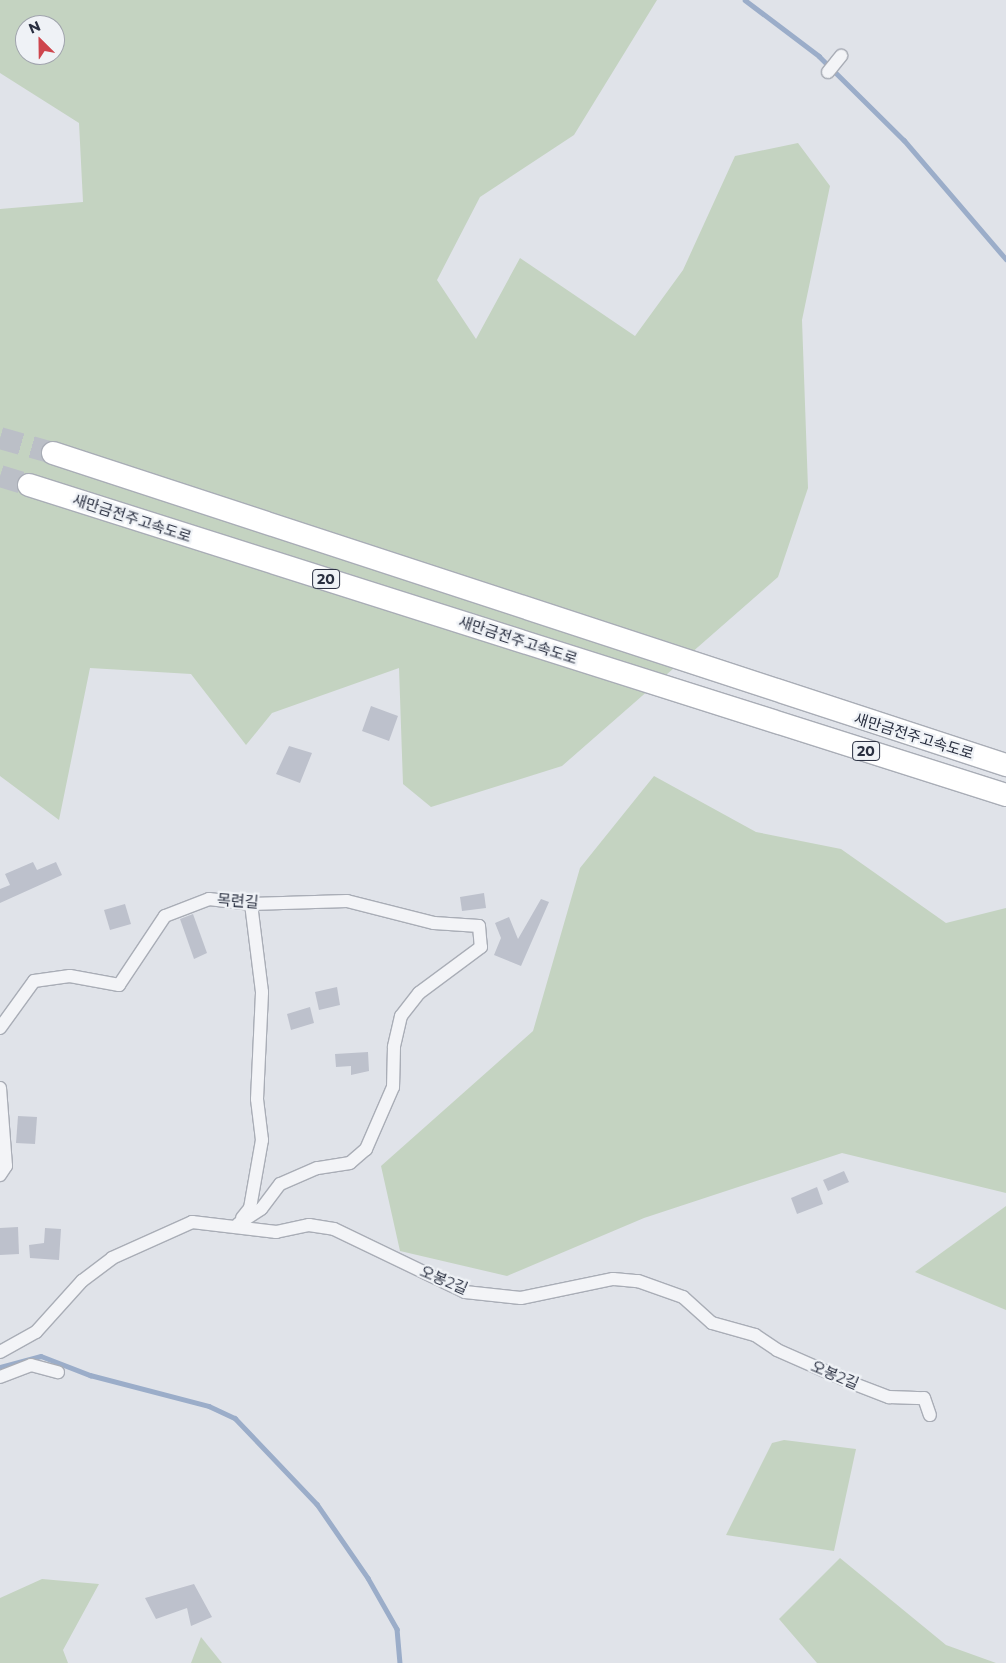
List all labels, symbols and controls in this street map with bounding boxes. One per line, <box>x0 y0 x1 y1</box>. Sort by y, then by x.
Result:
north arrow <box>15 15 65 65</box>
text: N <box>26 17 43 38</box>
street label: 새만금전주고속도로 <box>70 490 194 546</box>
road number: 20 <box>311 568 341 590</box>
street label: 새만금전주고속도로 <box>456 612 580 668</box>
street label: 새만금전주고속도로 <box>852 709 976 763</box>
road number: 20 <box>851 739 881 762</box>
street label: 목련길 <box>217 891 259 911</box>
street label: 오봉2길 <box>418 1262 470 1298</box>
street label: 오봉2길 <box>809 1357 861 1393</box>

